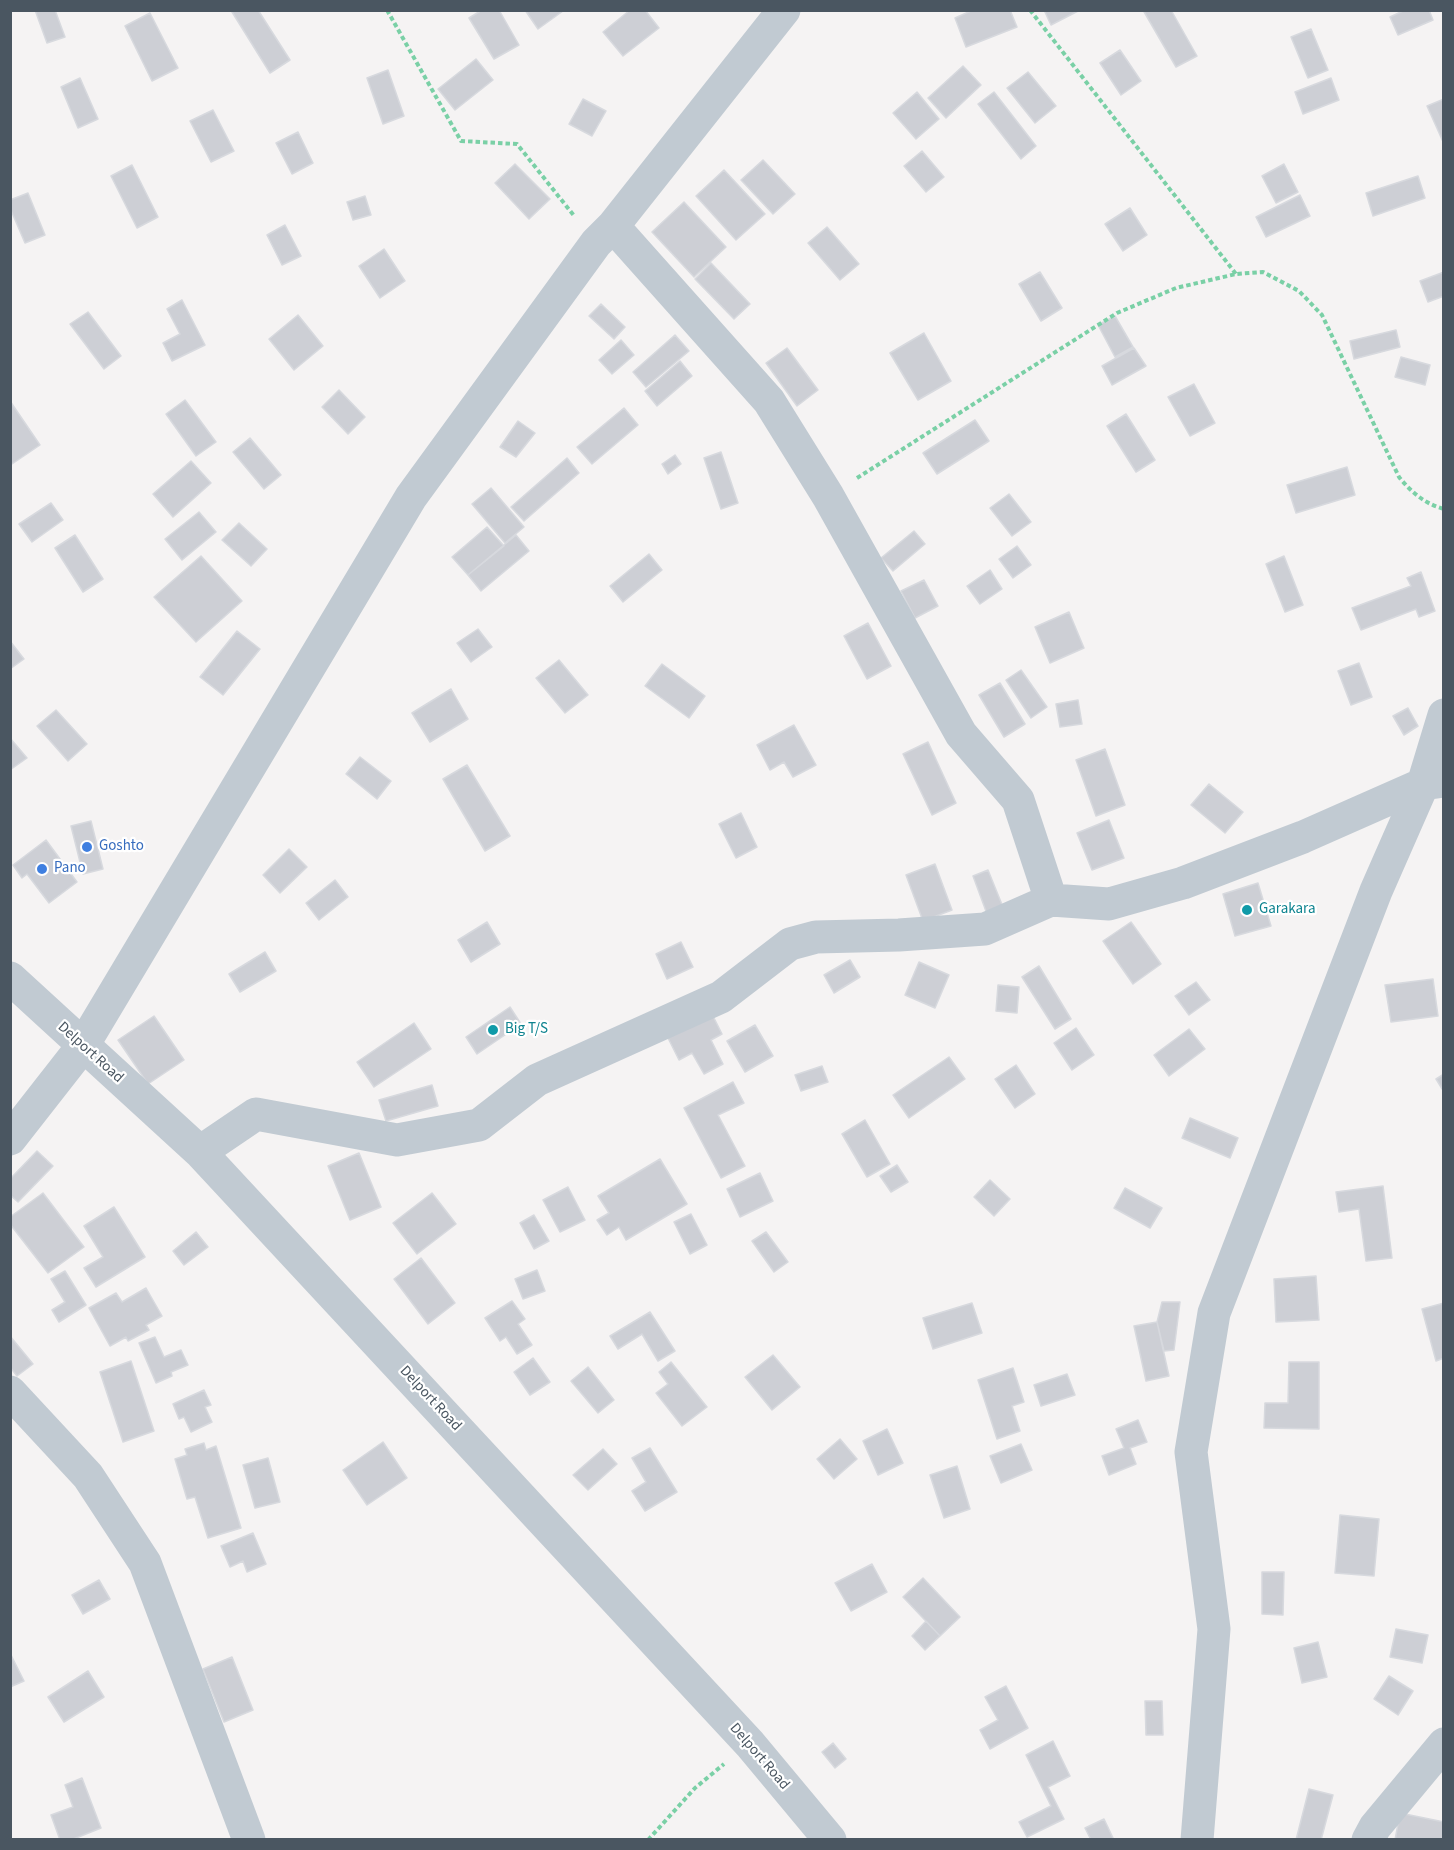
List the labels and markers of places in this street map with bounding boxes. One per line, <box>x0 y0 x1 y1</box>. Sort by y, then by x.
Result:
place label: Goshto <box>99 838 144 856</box>
marker: Goshto <box>80 840 94 854</box>
place label: Pano <box>54 860 86 878</box>
marker: Pano <box>35 862 49 876</box>
place label: Garakara <box>1259 901 1315 919</box>
marker: Garakara <box>1240 903 1254 917</box>
place label: Big T/S <box>505 1021 548 1039</box>
marker: Big T/S <box>486 1023 500 1037</box>

